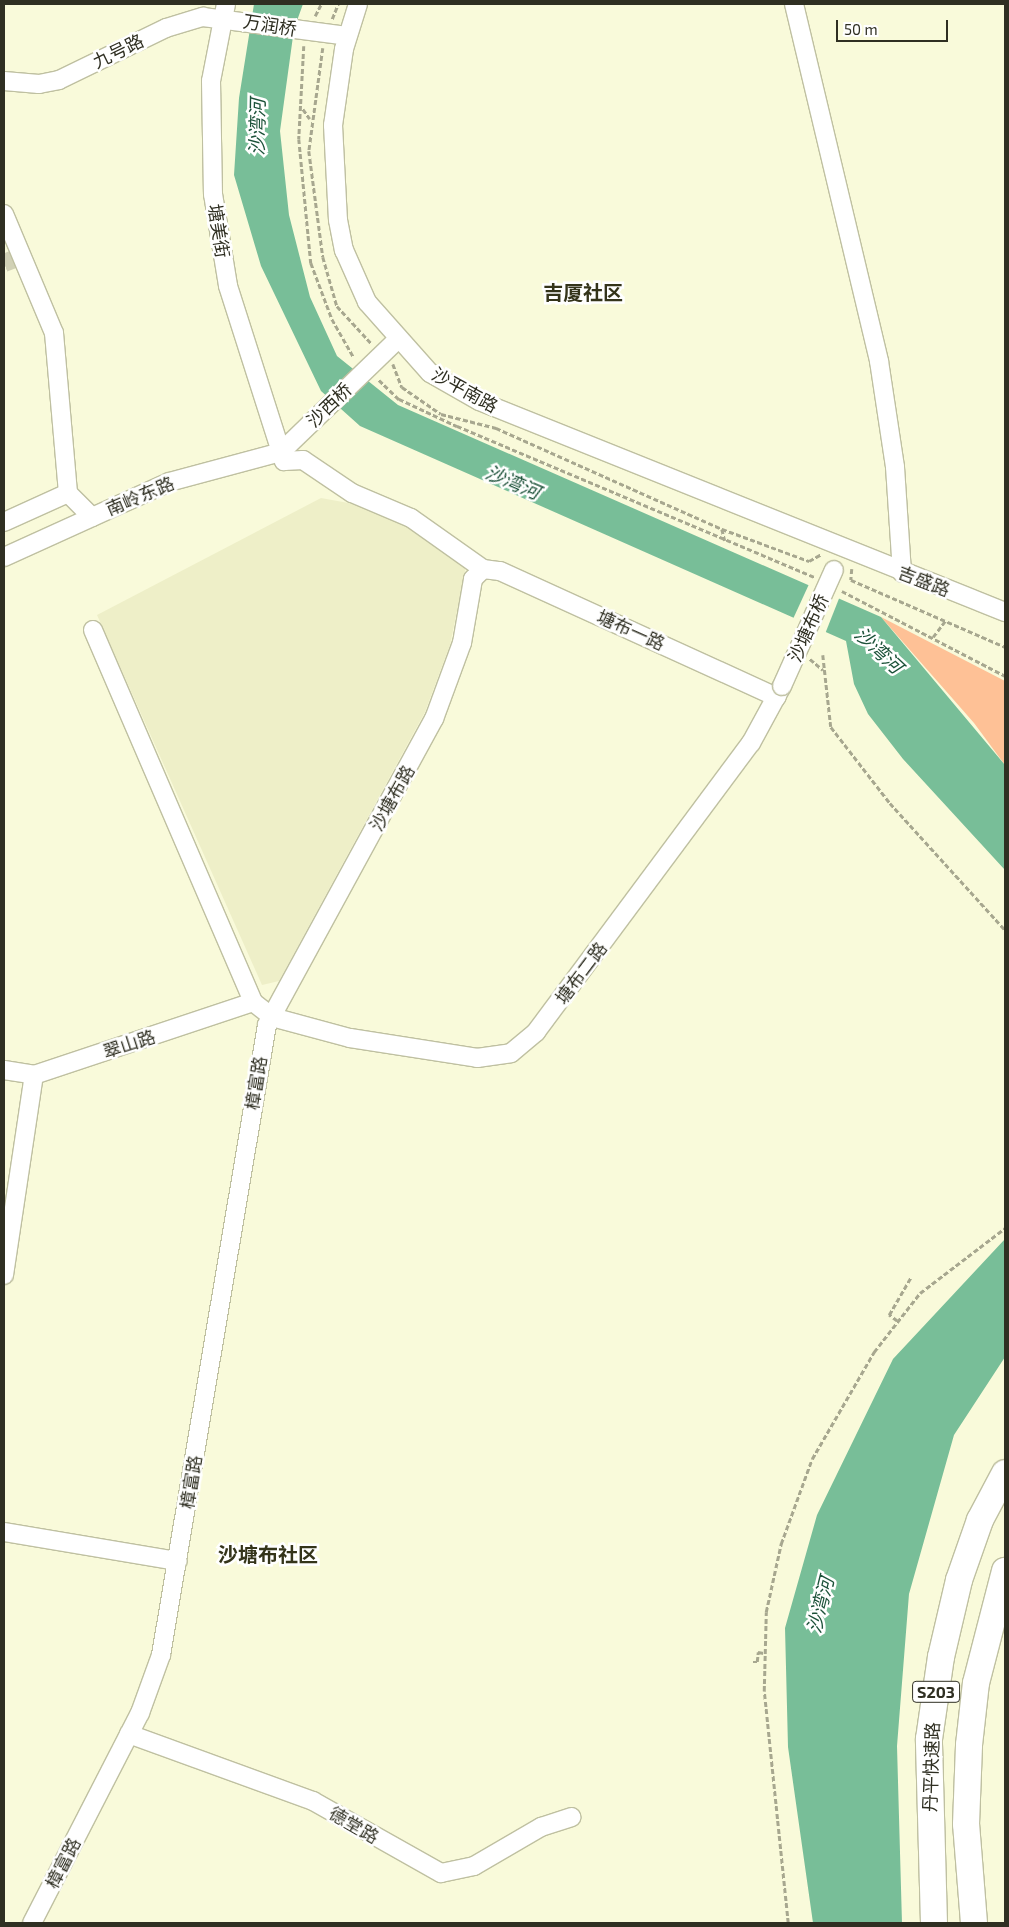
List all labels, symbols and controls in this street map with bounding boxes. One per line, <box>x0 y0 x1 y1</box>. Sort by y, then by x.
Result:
street label: 万润桥 <box>242 10 298 40</box>
scale bar <box>839 10 952 42</box>
text: 50 m <box>844 20 878 38</box>
street label: 九号路 <box>89 29 147 73</box>
water label: 沙湾河 <box>245 98 269 156</box>
street label: 塘美街 <box>204 203 234 259</box>
district label: 吉厦社区 <box>543 280 623 304</box>
street label: 沙平南路 <box>428 363 502 417</box>
street label: 沙西桥 <box>302 378 356 432</box>
water label: 沙湾河 <box>482 460 544 504</box>
street label: 南岭东路 <box>103 472 177 520</box>
street label: 吉盛路 <box>895 561 953 601</box>
street label: 沙塘布桥 <box>783 591 833 665</box>
street label: 塘布一路 <box>594 605 668 655</box>
water label: 沙湾河 <box>850 622 908 678</box>
street label: 沙塘布路 <box>365 761 419 835</box>
street label: 塘布二路 <box>551 938 611 1008</box>
street label: 翠山路 <box>100 1025 158 1063</box>
street label: 樟富路 <box>241 1055 271 1111</box>
street label: 樟富路 <box>176 1454 206 1510</box>
district label: 沙塘布社区 <box>218 1542 318 1566</box>
water label: 沙湾河 <box>802 1575 838 1635</box>
road number: S203 <box>911 1678 961 1705</box>
street label: 丹平快速路 <box>919 1722 943 1812</box>
street label: 德堂路 <box>325 1802 383 1848</box>
street label: 樟富路 <box>41 1834 85 1892</box>

